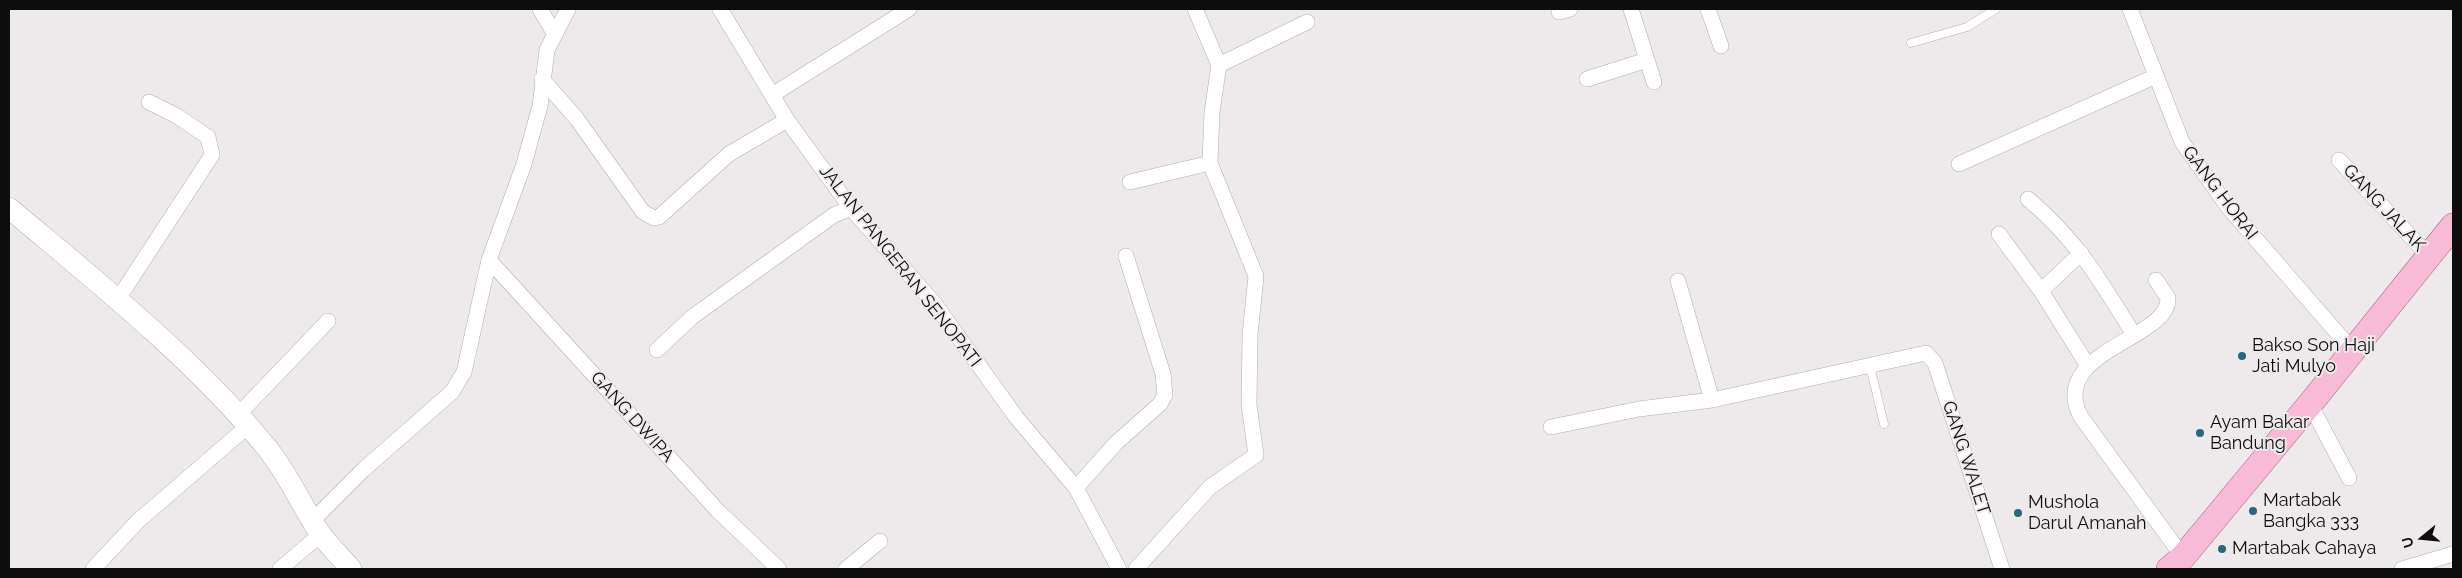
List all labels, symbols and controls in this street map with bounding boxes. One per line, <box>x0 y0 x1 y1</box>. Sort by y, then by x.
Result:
street label: GANG HORAI <box>2178 142 2262 244</box>
street label: GANG JALAK <box>2338 160 2430 256</box>
street label: JALAN PANGERAN SENOPATI <box>814 161 986 371</box>
place label: Bakso Son Haji Jati Mulyo <box>2252 335 2375 378</box>
marker: Bakso Son Haji Jati Mulyo <box>2236 350 2248 362</box>
street label: GANG DWIPA <box>586 367 678 467</box>
street label: GANG WALET <box>1937 398 1995 518</box>
place label: Ayam Bakar Bandung <box>2210 412 2309 454</box>
marker: Ayam Bakar Bandung <box>2194 427 2206 439</box>
place label: Martabak Bangka 333 <box>2263 490 2359 532</box>
place label: Mushola Darul Amanah <box>2028 492 2146 534</box>
marker: Martabak Bangka 333 <box>2247 505 2259 517</box>
marker: Mushola Darul Amanah <box>2012 507 2024 519</box>
north arrow <box>2397 513 2447 563</box>
text: U <box>2398 535 2417 550</box>
place label: Martabak Cahaya <box>2232 538 2376 560</box>
marker: Martabak Cahaya <box>2216 543 2228 555</box>

